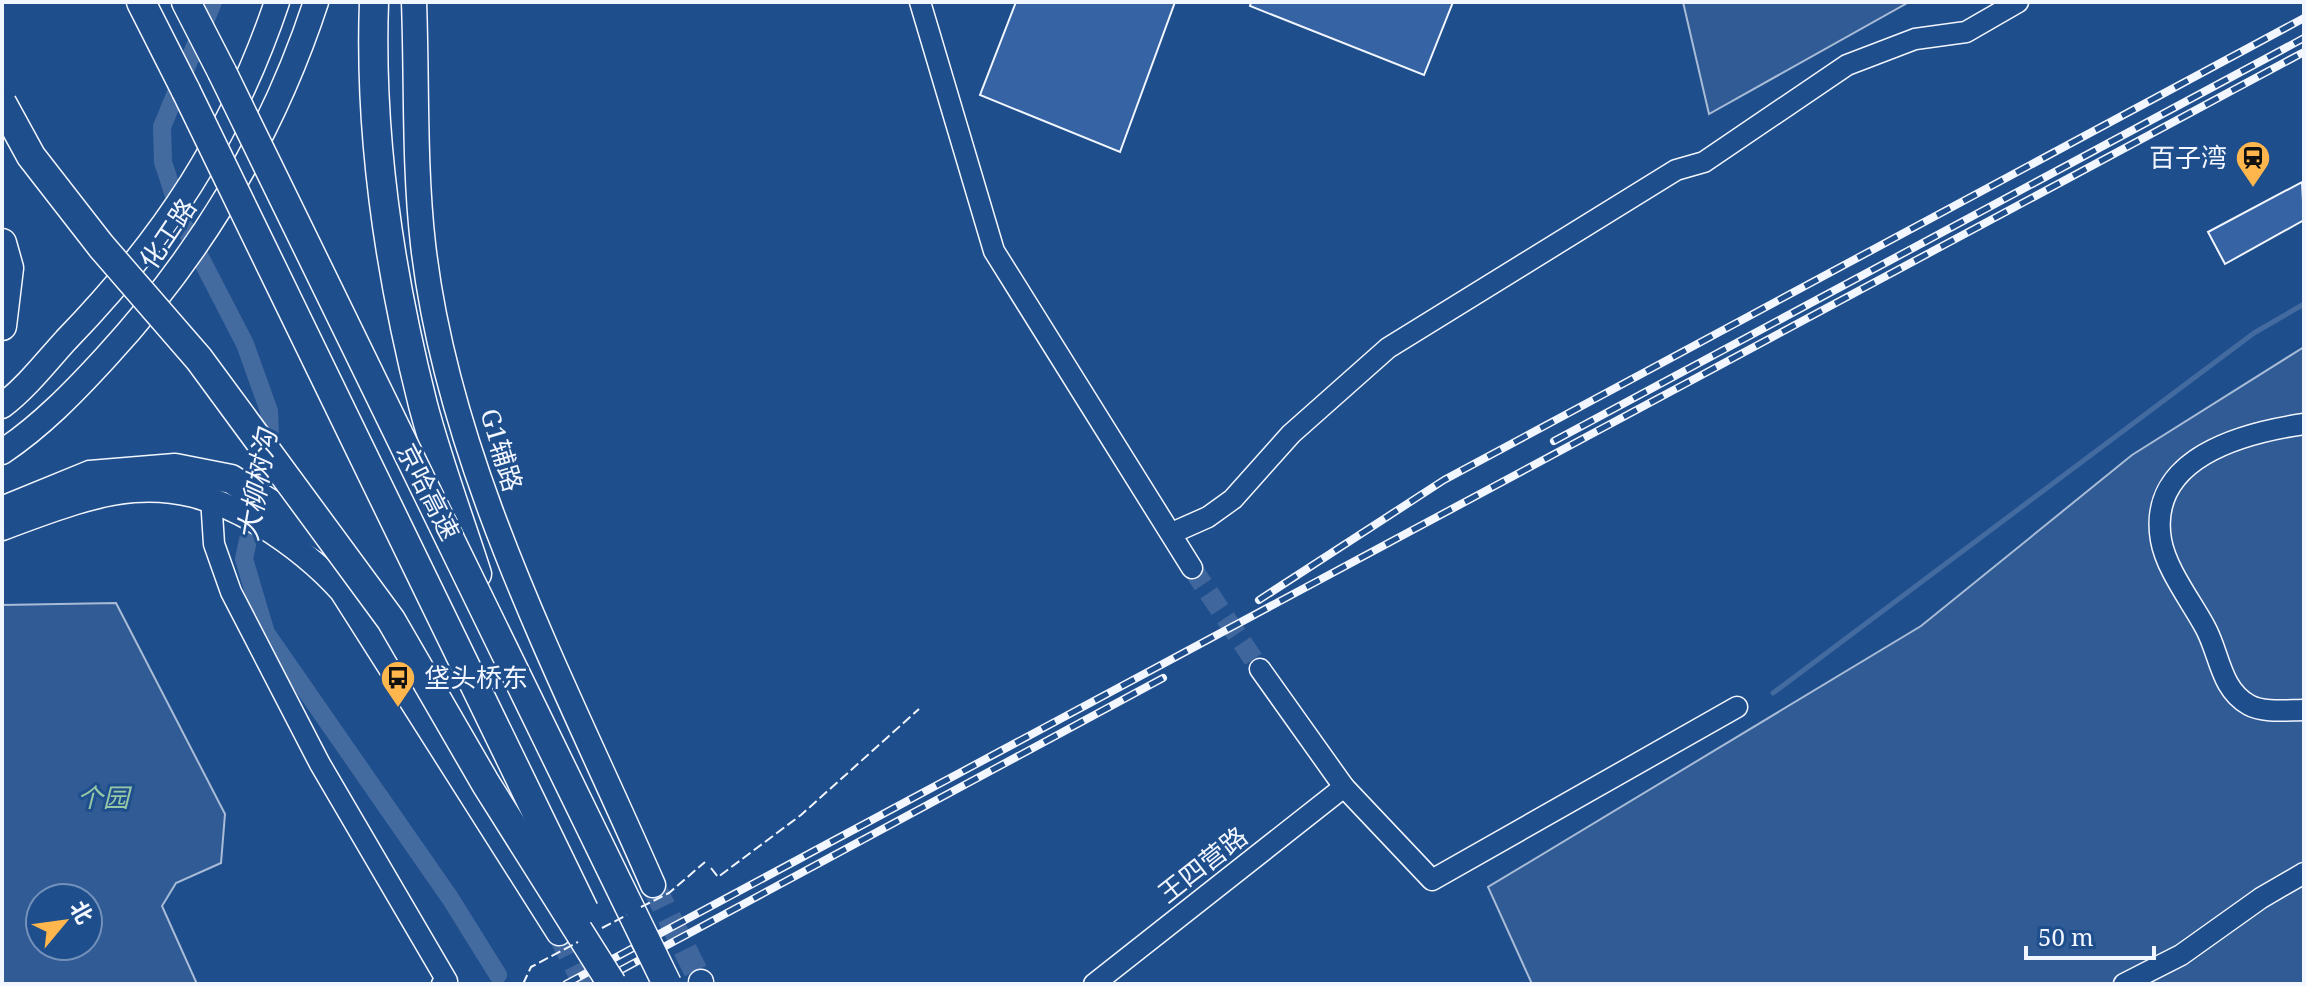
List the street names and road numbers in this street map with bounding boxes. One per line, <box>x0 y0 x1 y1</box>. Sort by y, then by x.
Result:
street label: 化工路 <box>130 191 204 276</box>
street label: G1辅路 <box>472 404 532 496</box>
street label: 京哈高速 <box>389 437 469 546</box>
street label: 王四营路 <box>1150 818 1254 910</box>

